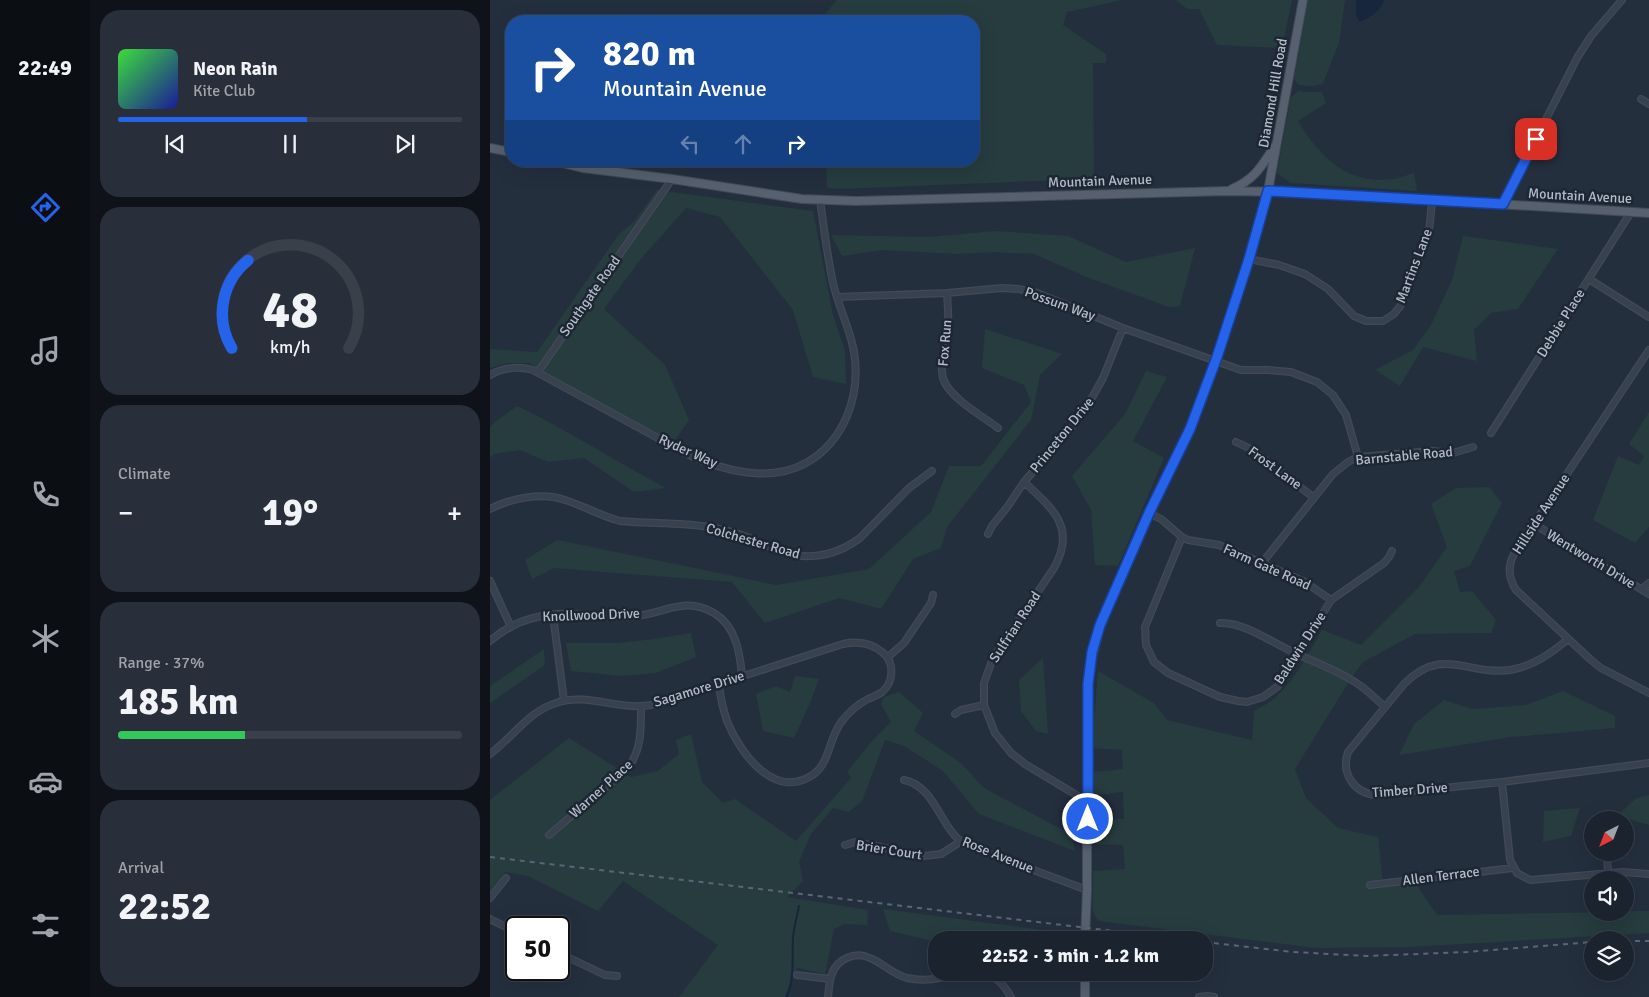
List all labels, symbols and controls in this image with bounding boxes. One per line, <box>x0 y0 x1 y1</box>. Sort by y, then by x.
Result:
text: 820 m <box>603 32 696 75</box>
icon: right <box>520 35 585 100</box>
street label: Diamond Hill Road <box>1255 37 1291 149</box>
text: 22:49 <box>18 54 72 81</box>
text: Neon Rain <box>193 57 278 81</box>
text: Mountain Avenue <box>603 75 767 102</box>
text: Kite Club <box>193 81 255 101</box>
pin <box>1515 118 1557 160</box>
icon: arrive <box>1522 125 1550 153</box>
icon: previous <box>161 130 189 158</box>
icon: pause <box>276 130 304 158</box>
icon: next <box>391 130 419 158</box>
icon: left <box>676 130 704 158</box>
icon: ahead <box>729 130 757 158</box>
icon: right <box>782 130 810 158</box>
street label: Mountain Avenue <box>1048 171 1152 191</box>
street label: Mountain Avenue <box>1528 185 1632 207</box>
icon: directions <box>28 190 63 225</box>
street label: Martins Lane <box>1392 226 1436 306</box>
street label: Southgate Road <box>556 252 624 340</box>
text: 48 <box>262 278 318 342</box>
street label: Possum Way <box>1022 283 1098 325</box>
street label: Debbie Place <box>1533 286 1589 360</box>
street label: Fox Run <box>934 319 956 367</box>
icon: music <box>28 333 63 368</box>
text: km/h <box>270 336 310 358</box>
street label: Princeton Drive <box>1026 394 1098 476</box>
street label: Ryder Way <box>656 431 720 472</box>
street label: Frost Lane <box>1245 443 1305 493</box>
street label: Barnstable Road <box>1355 443 1453 469</box>
text: Climate <box>118 464 171 484</box>
street label: Hillside Avenue <box>1509 471 1573 557</box>
icon: phone <box>28 477 63 512</box>
text: 19° <box>262 489 318 536</box>
text: − <box>118 496 133 530</box>
text: + <box>447 496 462 530</box>
street label: Colchester Road <box>704 519 802 563</box>
street label: Wentworth Drive <box>1544 526 1638 592</box>
street label: Farm Gate Road <box>1221 540 1313 594</box>
street label: Sulfrian Road <box>986 588 1044 666</box>
street label: Knollwood Drive <box>542 605 640 625</box>
street label: Baldwin Drive <box>1270 609 1330 687</box>
icon: climate <box>28 621 63 656</box>
text: Range · 37% <box>118 653 204 673</box>
street label: Sagamore Drive <box>652 667 746 711</box>
text: 185 km <box>118 678 239 725</box>
street label: Warner Place <box>566 756 636 822</box>
icon: car <box>28 764 63 799</box>
street label: Timber Drive <box>1372 779 1448 801</box>
position arrow <box>1061 792 1113 844</box>
north arrow <box>1584 811 1634 861</box>
map controls <box>1584 811 1634 981</box>
street label: Rose Avenue <box>960 833 1036 877</box>
street label: Brier Court <box>855 836 923 864</box>
text: Arrival <box>118 858 164 878</box>
street label: Allen Terrace <box>1401 863 1481 889</box>
button: sound <box>1584 871 1634 921</box>
text: 22:52 <box>118 883 211 930</box>
icon: filters <box>28 908 63 943</box>
speed limit sign: 50 <box>505 916 570 981</box>
button: layers <box>1584 931 1634 981</box>
text: 22:52 · 3 min · 1.2 km <box>982 944 1159 968</box>

